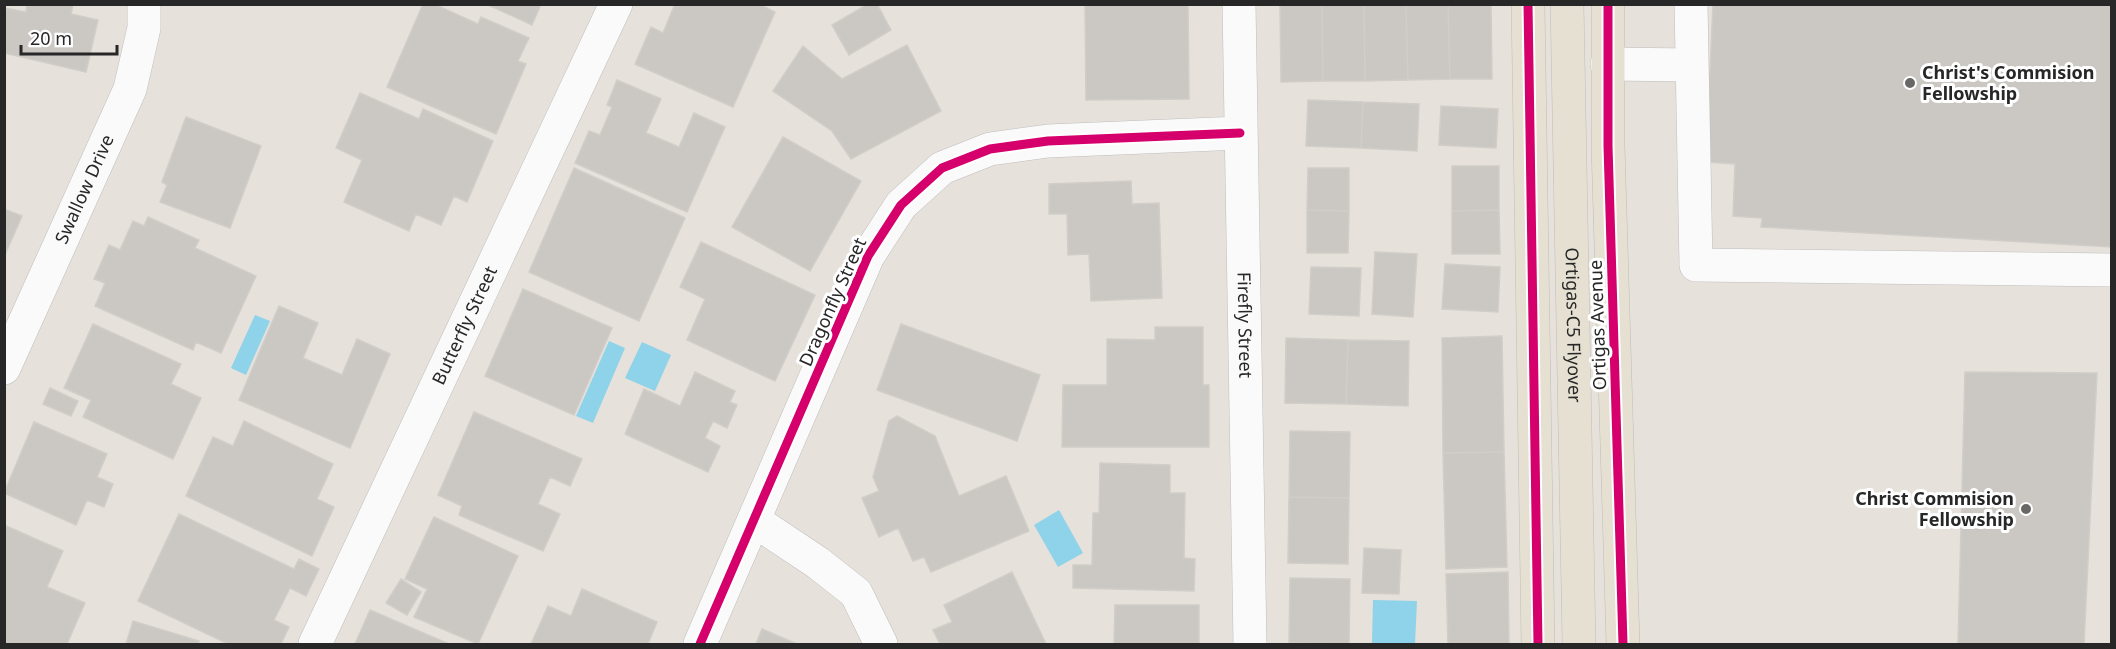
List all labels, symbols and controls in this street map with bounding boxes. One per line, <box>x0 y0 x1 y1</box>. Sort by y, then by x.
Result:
scale bar <box>21 18 117 56</box>
text: 20 m <box>30 26 72 50</box>
place label: Christ's Commision Fellowship <box>1922 60 2095 105</box>
marker: Christ's Commision Fellowship <box>1903 76 1917 90</box>
street label: Swallow Drive <box>49 131 119 247</box>
street label: Dragonfly Street <box>793 233 871 370</box>
street label: Ortigas-C5 Flyover <box>1561 247 1587 403</box>
street label: Ortigas Avenue <box>1583 259 1611 391</box>
street label: Butterfly Street <box>426 261 502 388</box>
street label: Firefly Street <box>1233 272 1258 379</box>
place label: Christ Commision Fellowship <box>1855 486 2014 531</box>
marker: Christ Commision Fellowship <box>2019 502 2033 516</box>

